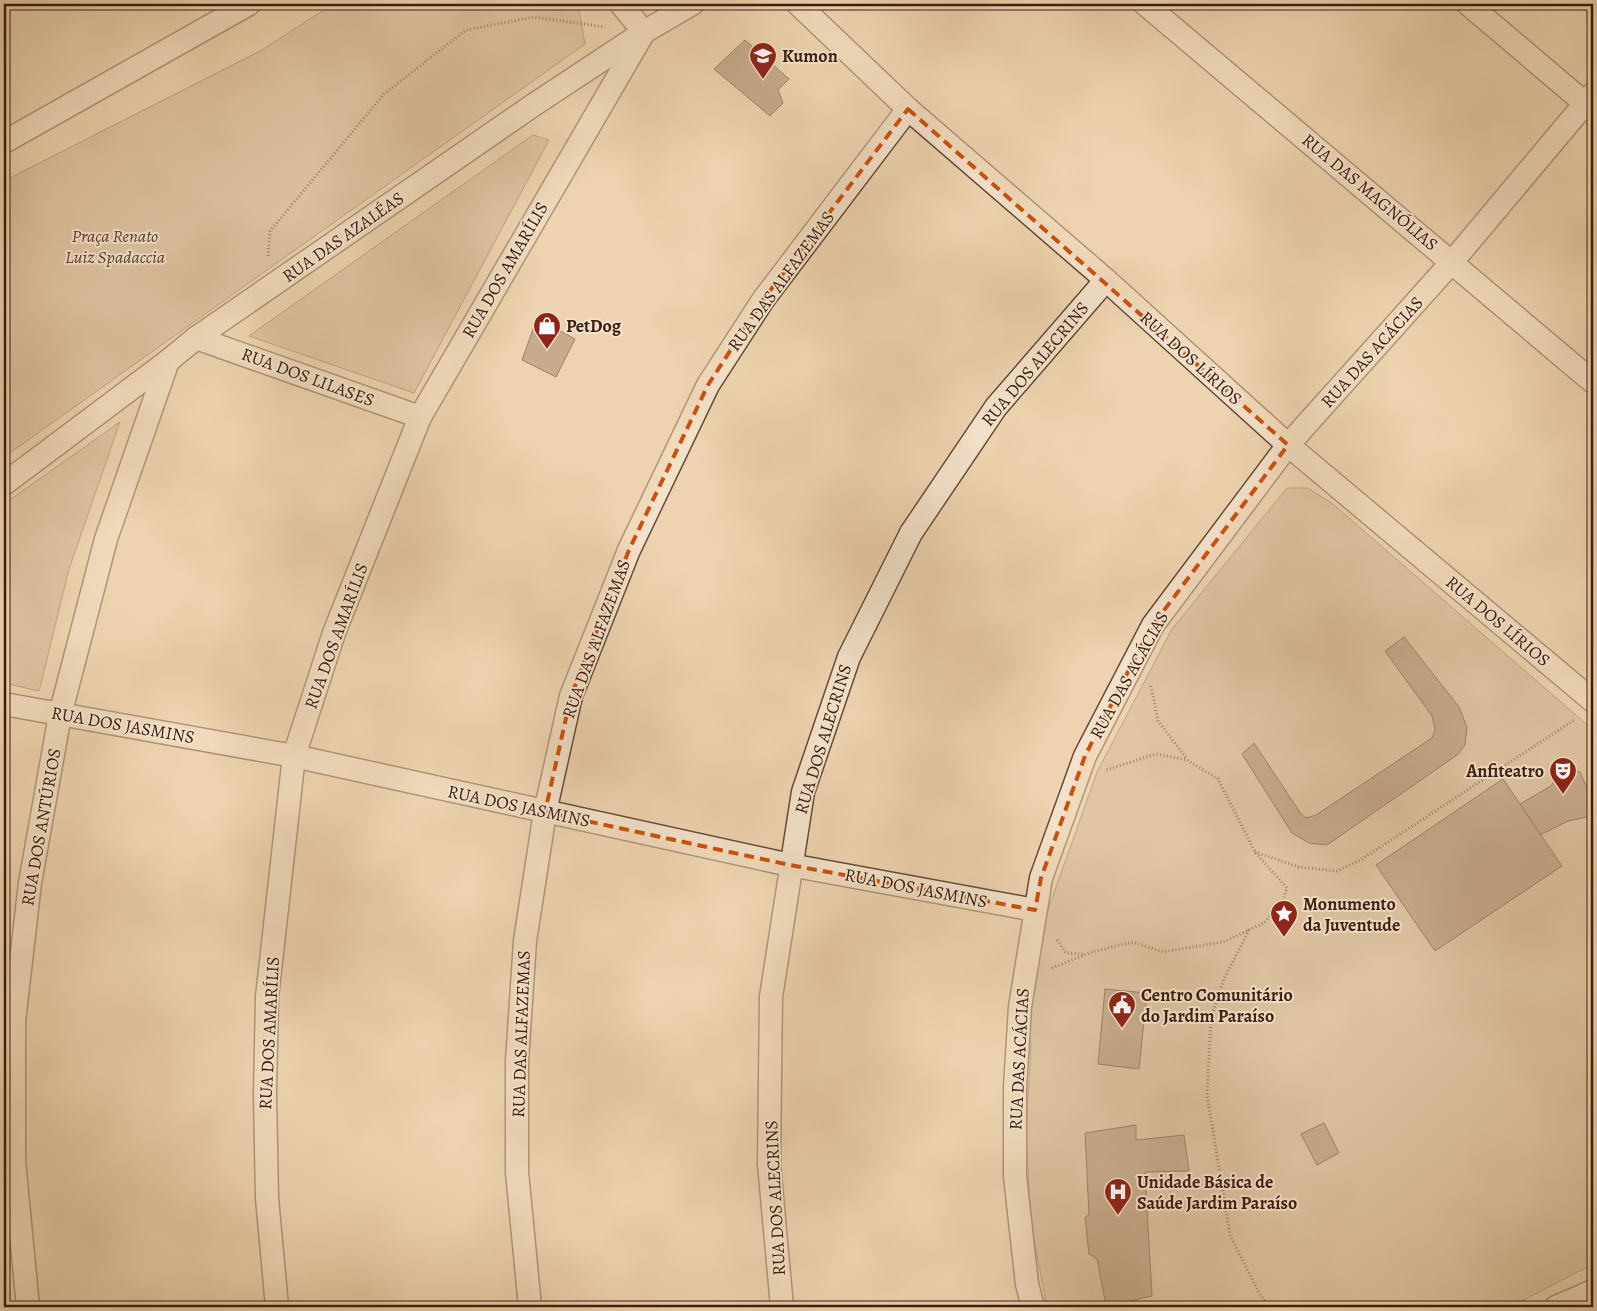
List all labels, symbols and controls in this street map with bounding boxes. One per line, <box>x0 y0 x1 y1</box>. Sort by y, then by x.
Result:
school or university icon: Kumon <box>748 41 778 80</box>
place label: Kumon <box>782 44 838 68</box>
street label: RUA DAS MAGNÓLIAS <box>1297 128 1443 256</box>
street label: RUA DAS AZALÉAS <box>277 186 409 288</box>
street label: RUA DOS AMARÍLIS <box>456 197 554 343</box>
street label: RUA DAS ALFAZEMAS <box>722 206 840 356</box>
park label: Praça Renato Luiz Spadaccia <box>65 224 165 269</box>
street label: RUA DAS ACÁCIAS <box>1315 291 1429 413</box>
street label: RUA DOS ALECRINS <box>976 297 1094 431</box>
street label: RUA DOS LÍRIOS <box>1135 306 1247 410</box>
shop icon: PetDog <box>532 311 562 350</box>
place label: PetDog <box>566 314 622 338</box>
street label: RUA DOS LILASES <box>238 342 378 412</box>
street label: RUA DAS ALFAZEMAS <box>556 556 636 722</box>
street label: RUA DOS AMARÍLIS <box>298 560 374 712</box>
street label: RUA DOS LÍRIOS <box>1441 570 1555 672</box>
street label: RUA DAS ACÁCIAS <box>1084 607 1174 743</box>
street label: RUA DOS ALECRINS <box>789 661 857 817</box>
street label: RUA DOS JASMINS <box>50 701 196 749</box>
street label: RUA DOS ANTÚRIOS <box>15 746 67 908</box>
theatre icon: Anfiteatro <box>1548 756 1578 795</box>
place label: Anfiteatro <box>1465 759 1544 783</box>
street label: RUA DOS JASMINS <box>446 779 592 833</box>
street label: RUA DOS JASMINS <box>843 862 989 914</box>
place label: Monumento da Juventude <box>1303 892 1400 937</box>
place icon: Monumento da Juventude <box>1269 899 1299 938</box>
street label: RUA DAS ALFAZEMAS <box>506 950 536 1118</box>
street label: RUA DOS AMARÍLIS <box>253 956 285 1110</box>
place label: Centro Comunitário do Jardim Paraíso <box>1141 983 1293 1028</box>
street label: RUA DAS ACÁCIAS <box>1003 987 1035 1131</box>
public building icon: Centro Comunitário do Jardim Paraíso <box>1107 990 1137 1029</box>
street label: RUA DOS ALECRINS <box>759 1120 791 1276</box>
place label: Unidade Básica de Saúde Jardim Paraíso <box>1137 1170 1297 1215</box>
hospital icon: Unidade Básica de Saúde Jardim Paraíso <box>1103 1177 1133 1216</box>

